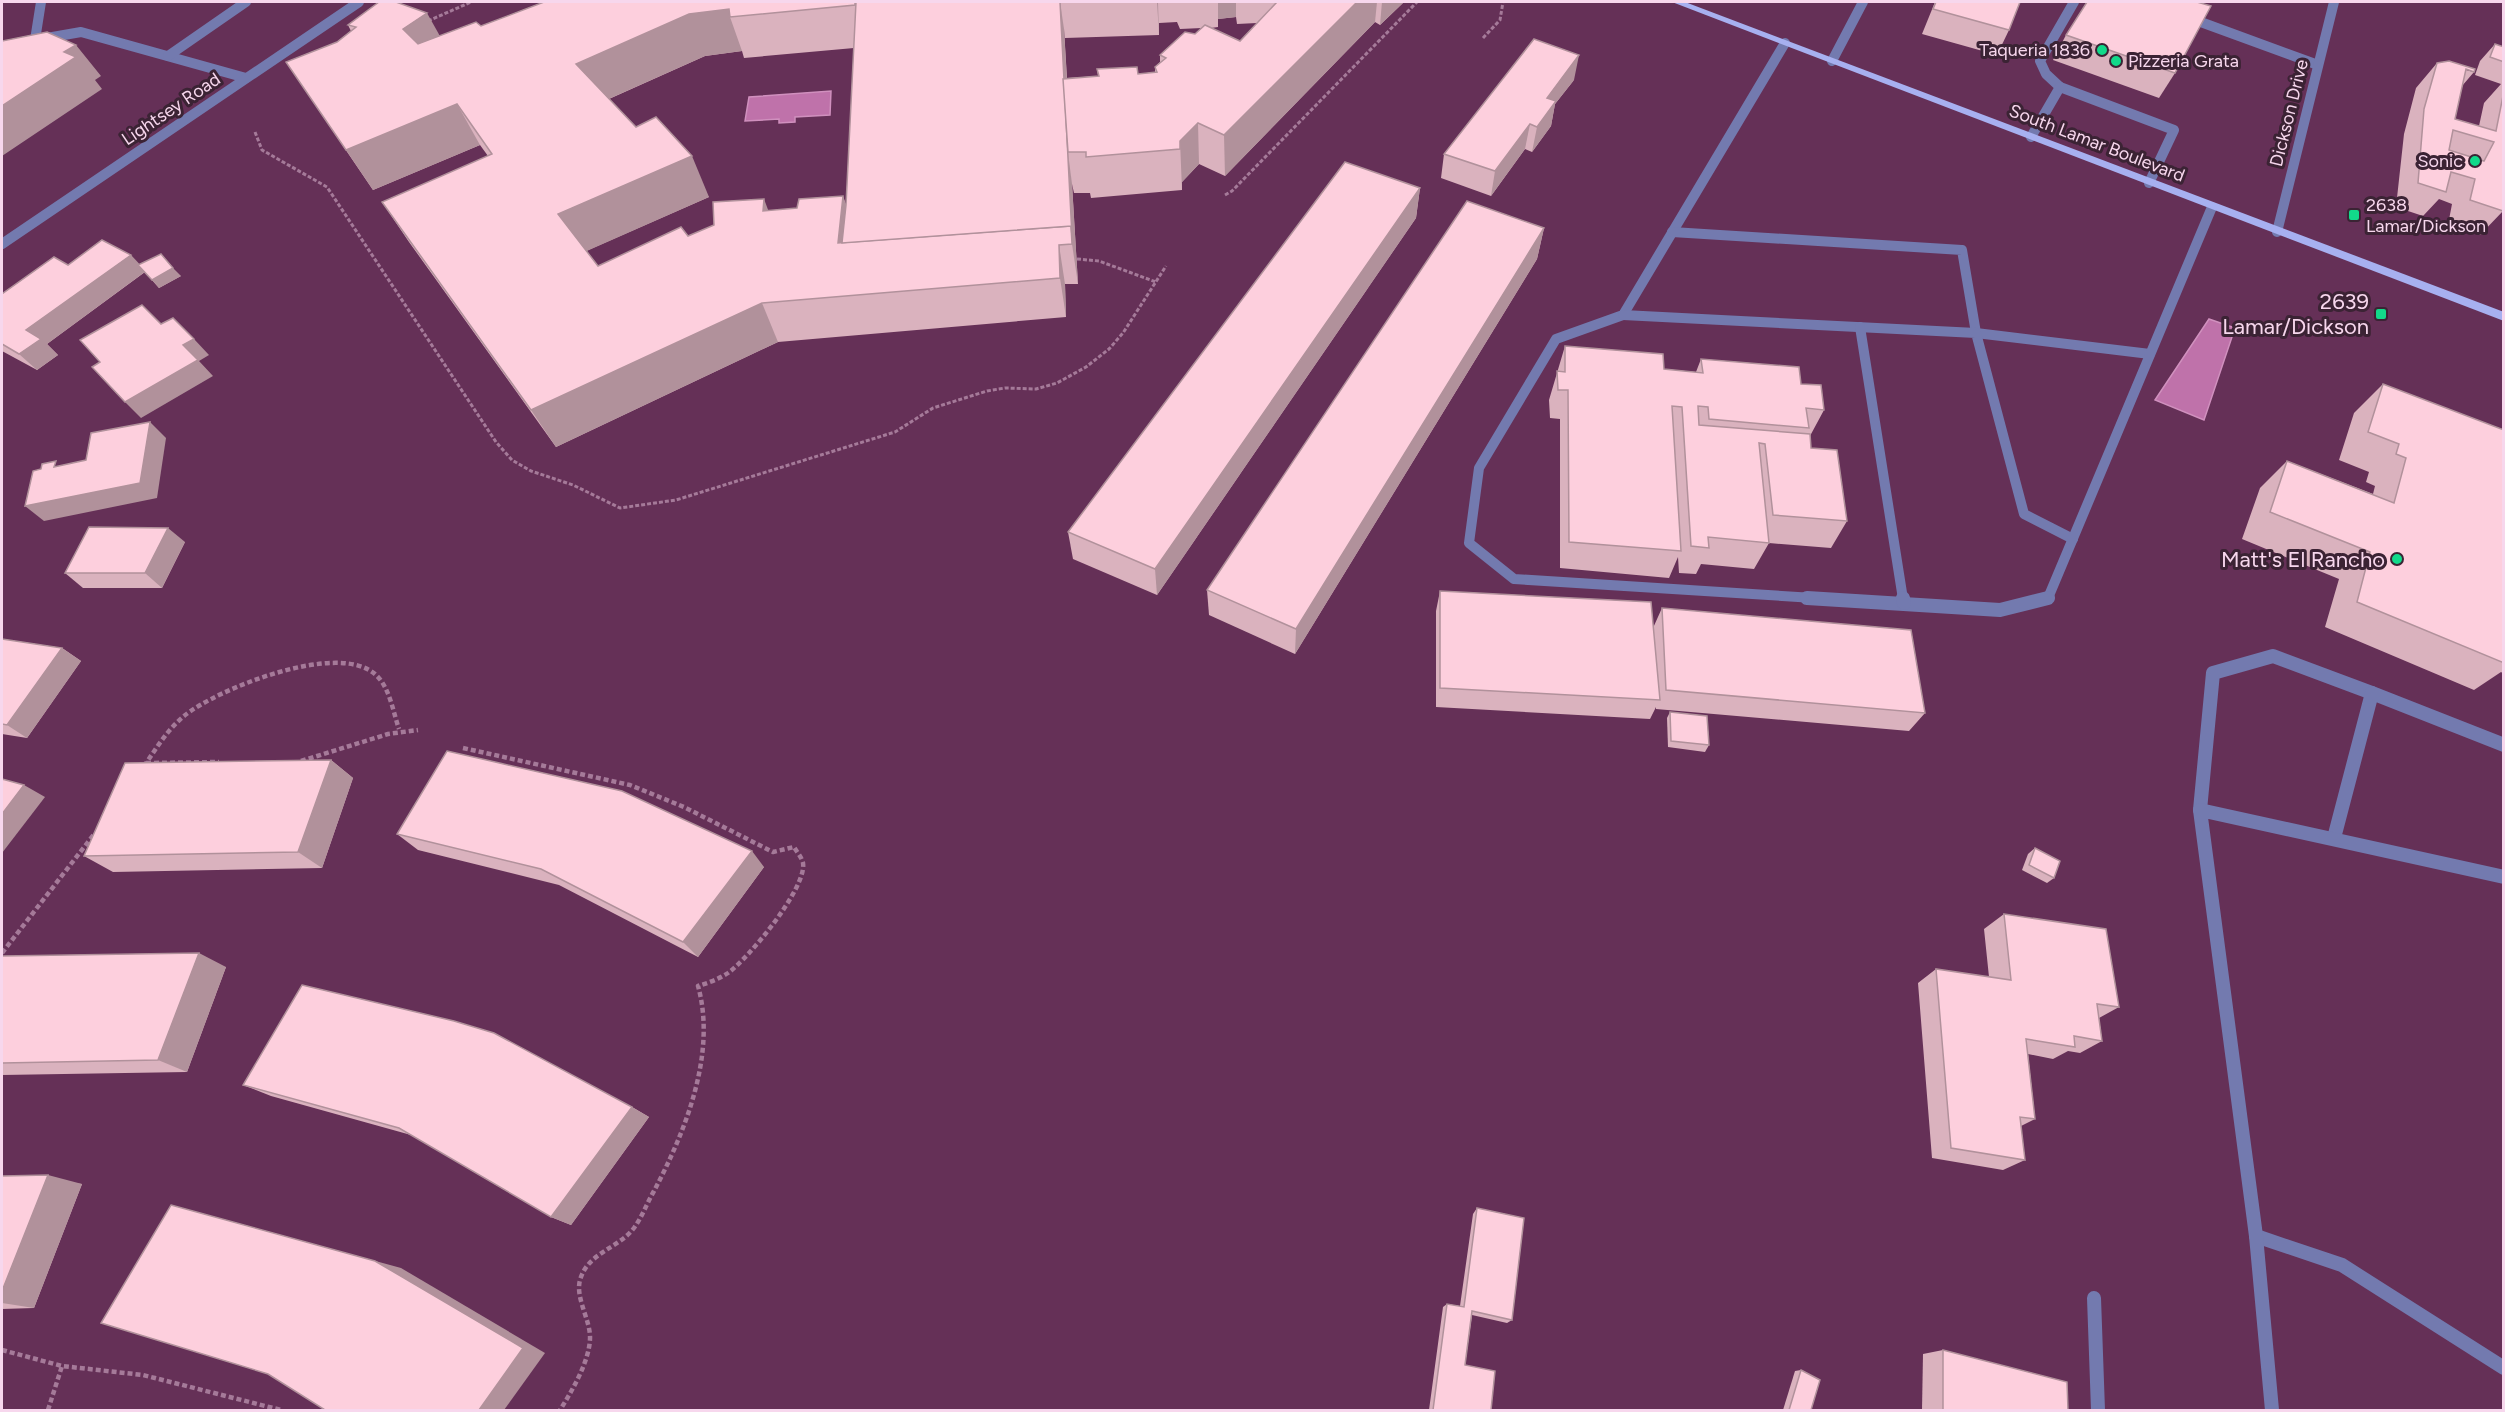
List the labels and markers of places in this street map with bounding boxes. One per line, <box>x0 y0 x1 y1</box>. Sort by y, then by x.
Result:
place label: Taqueria 1836 <box>1979 39 2090 61</box>
marker: Taqueria 1836 <box>2095 43 2109 57</box>
place label: Pizzeria Grata <box>2128 50 2239 72</box>
marker: Pizzeria Grata <box>2109 54 2123 68</box>
place label: Sonic <box>2418 150 2463 172</box>
marker: Sonic <box>2468 154 2482 168</box>
place label: 2638 Lamar/Dickson <box>2366 194 2486 237</box>
marker: 2638 Lamar/Dickson <box>2347 208 2361 222</box>
place label: 2639 Lamar/Dickson <box>2222 288 2369 340</box>
marker: 2639 Lamar/Dickson <box>2374 307 2388 321</box>
place label: Matt's El Rancho <box>2221 546 2385 573</box>
marker: Matt's El Rancho <box>2390 552 2404 566</box>

